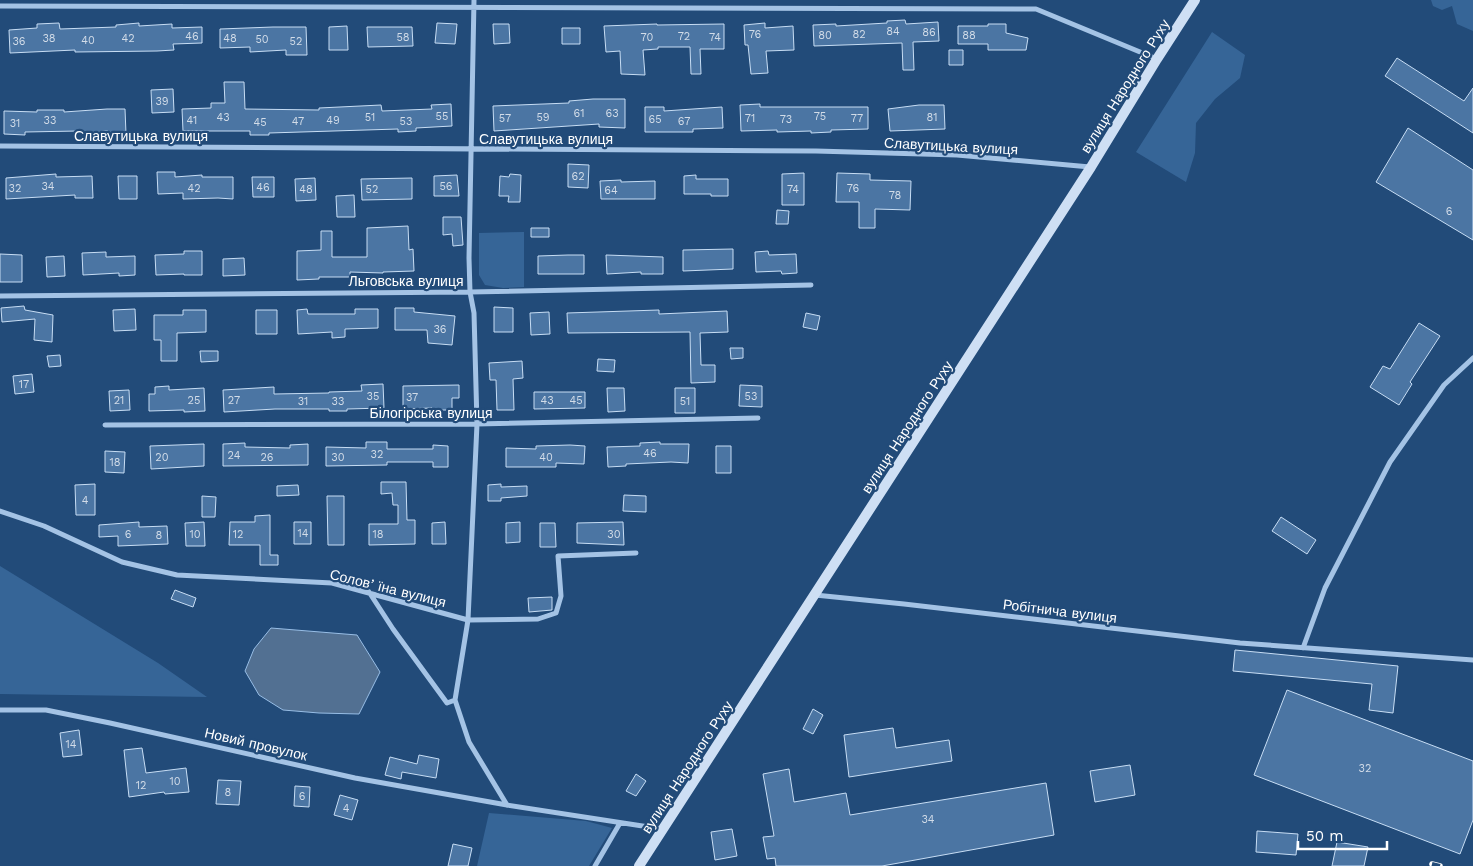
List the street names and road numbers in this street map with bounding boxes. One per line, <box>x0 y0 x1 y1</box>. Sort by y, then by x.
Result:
street label: вулиця Народного Руху <box>1077 16 1173 156</box>
street label: Славутицька вулиця <box>74 128 208 144</box>
street label: Славутицька вулиця <box>479 131 613 147</box>
street label: Славутицька вулиця <box>884 135 1018 157</box>
street label: Льговська вулиця <box>348 273 464 289</box>
street label: вулиця Народного Руху <box>858 358 956 496</box>
street label: Білогірська вулиця <box>369 405 493 421</box>
street label: Соловʼїна вулиця <box>328 566 448 610</box>
street label: Робітнича вулиця <box>1002 596 1118 626</box>
street label: вулиця Народного Руху <box>638 698 736 836</box>
street label: Новий провулок <box>203 724 310 764</box>

